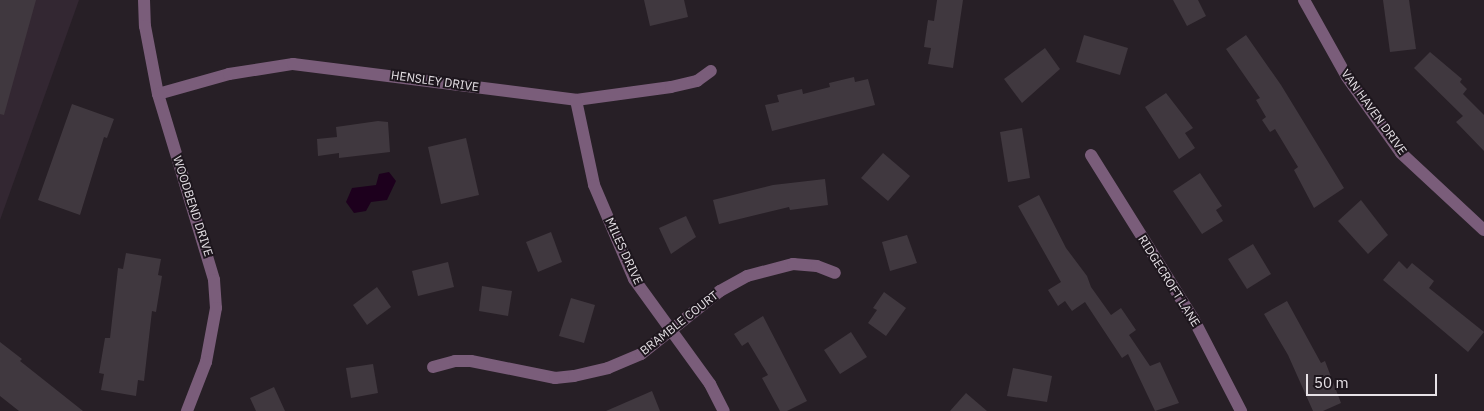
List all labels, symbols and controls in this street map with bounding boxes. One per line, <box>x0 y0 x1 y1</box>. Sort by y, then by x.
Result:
street label: VAN HAVEN DRIVE <box>1338 67 1410 157</box>
street label: HENSLEY DRIVE <box>390 68 480 94</box>
street label: WOODBEND DRIVE <box>170 154 216 258</box>
street label: MILES DRIVE <box>602 215 646 287</box>
street label: RIDGECROFT LANE <box>1135 233 1203 329</box>
street label: BRAMBLE COURT <box>637 288 721 358</box>
scale bar <box>1309 364 1440 396</box>
text: 50 m <box>1314 373 1349 392</box>

